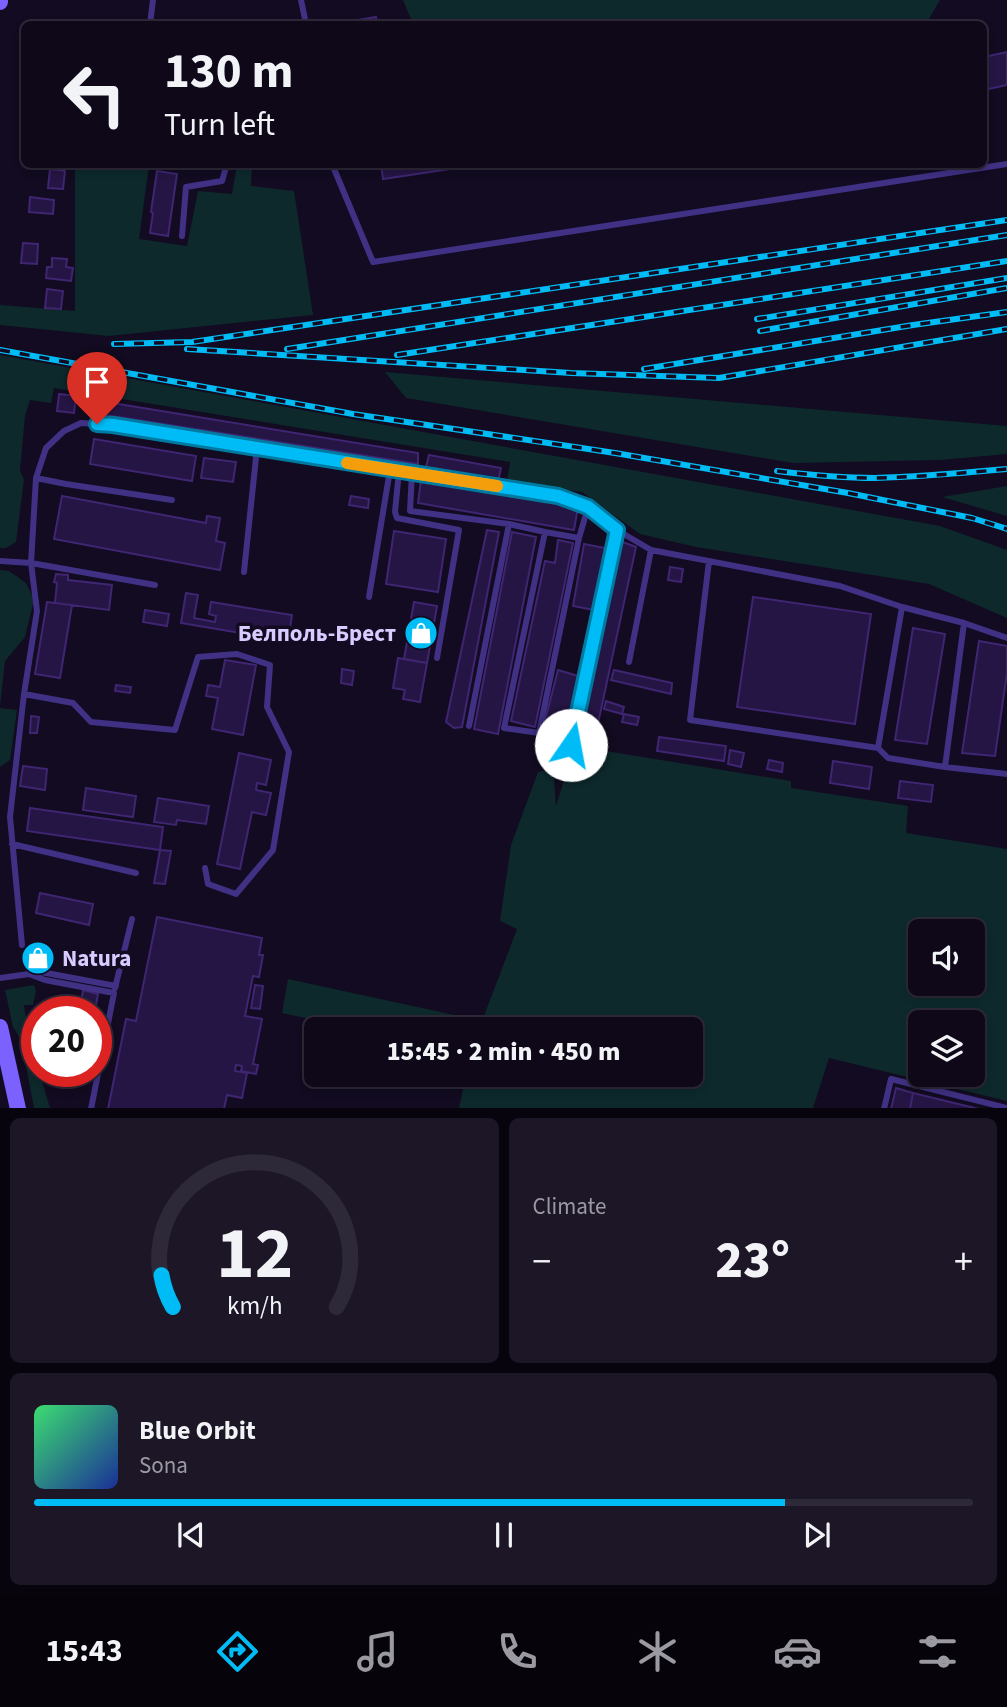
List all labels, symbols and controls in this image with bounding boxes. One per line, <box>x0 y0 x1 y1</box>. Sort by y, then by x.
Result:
text: 130 m <box>164 37 293 107</box>
icon: left <box>49 49 140 140</box>
text: Turn left <box>164 102 275 148</box>
pin <box>67 352 127 424</box>
icon: arrive <box>78 363 116 401</box>
shop icon: Белполь-Брест <box>402 614 440 652</box>
place label: Белполь-Брест <box>238 617 396 650</box>
position arrow <box>534 708 608 782</box>
map controls <box>908 919 985 1087</box>
button: sound <box>908 919 985 996</box>
shop icon: Natura <box>19 939 57 977</box>
place label: Natura <box>62 942 132 975</box>
speed limit sign: 20 <box>21 996 112 1087</box>
button: layers <box>908 1010 985 1087</box>
text: 15:45 · 2 min · 450 m <box>387 1033 620 1070</box>
text: Climate <box>533 1190 606 1223</box>
text: 12 <box>216 1202 293 1306</box>
text: 23° <box>715 1224 790 1298</box>
text: − <box>533 1235 551 1289</box>
text: + <box>954 1235 973 1289</box>
text: km/h <box>227 1287 282 1323</box>
text: Blue Orbit <box>139 1412 256 1449</box>
text: Sona <box>139 1449 188 1482</box>
icon: previous <box>172 1516 210 1554</box>
icon: pause <box>485 1516 523 1554</box>
icon: next <box>798 1516 836 1554</box>
icon: directions <box>213 1627 262 1676</box>
icon: music <box>353 1627 402 1676</box>
icon: phone <box>493 1627 542 1676</box>
icon: climate <box>633 1627 682 1676</box>
icon: car <box>773 1627 822 1676</box>
icon: filters <box>913 1627 962 1676</box>
text: 15:43 <box>45 1628 123 1674</box>

